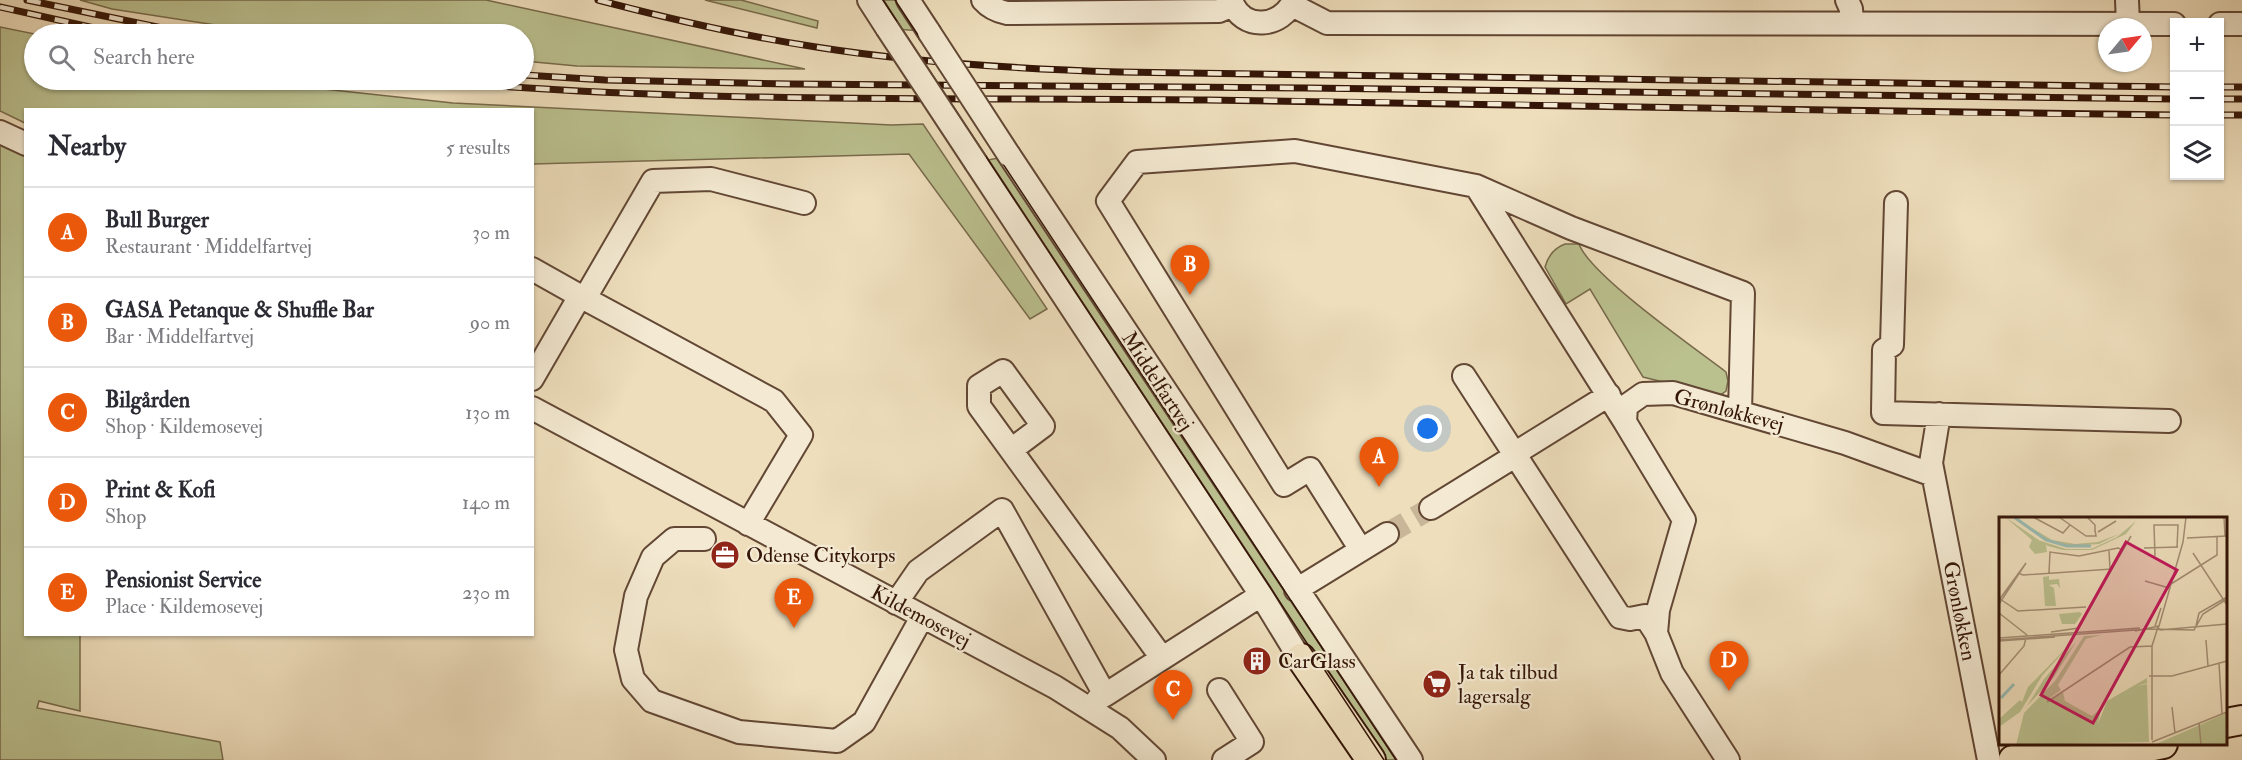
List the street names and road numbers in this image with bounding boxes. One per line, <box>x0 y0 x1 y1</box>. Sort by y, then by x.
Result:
street label: Middelfartvej <box>1115 326 1200 436</box>
street label: Grønløkkevej <box>1671 383 1787 438</box>
street label: Grønløkken <box>1937 559 1982 663</box>
street label: Kildemosevej <box>866 579 975 654</box>

